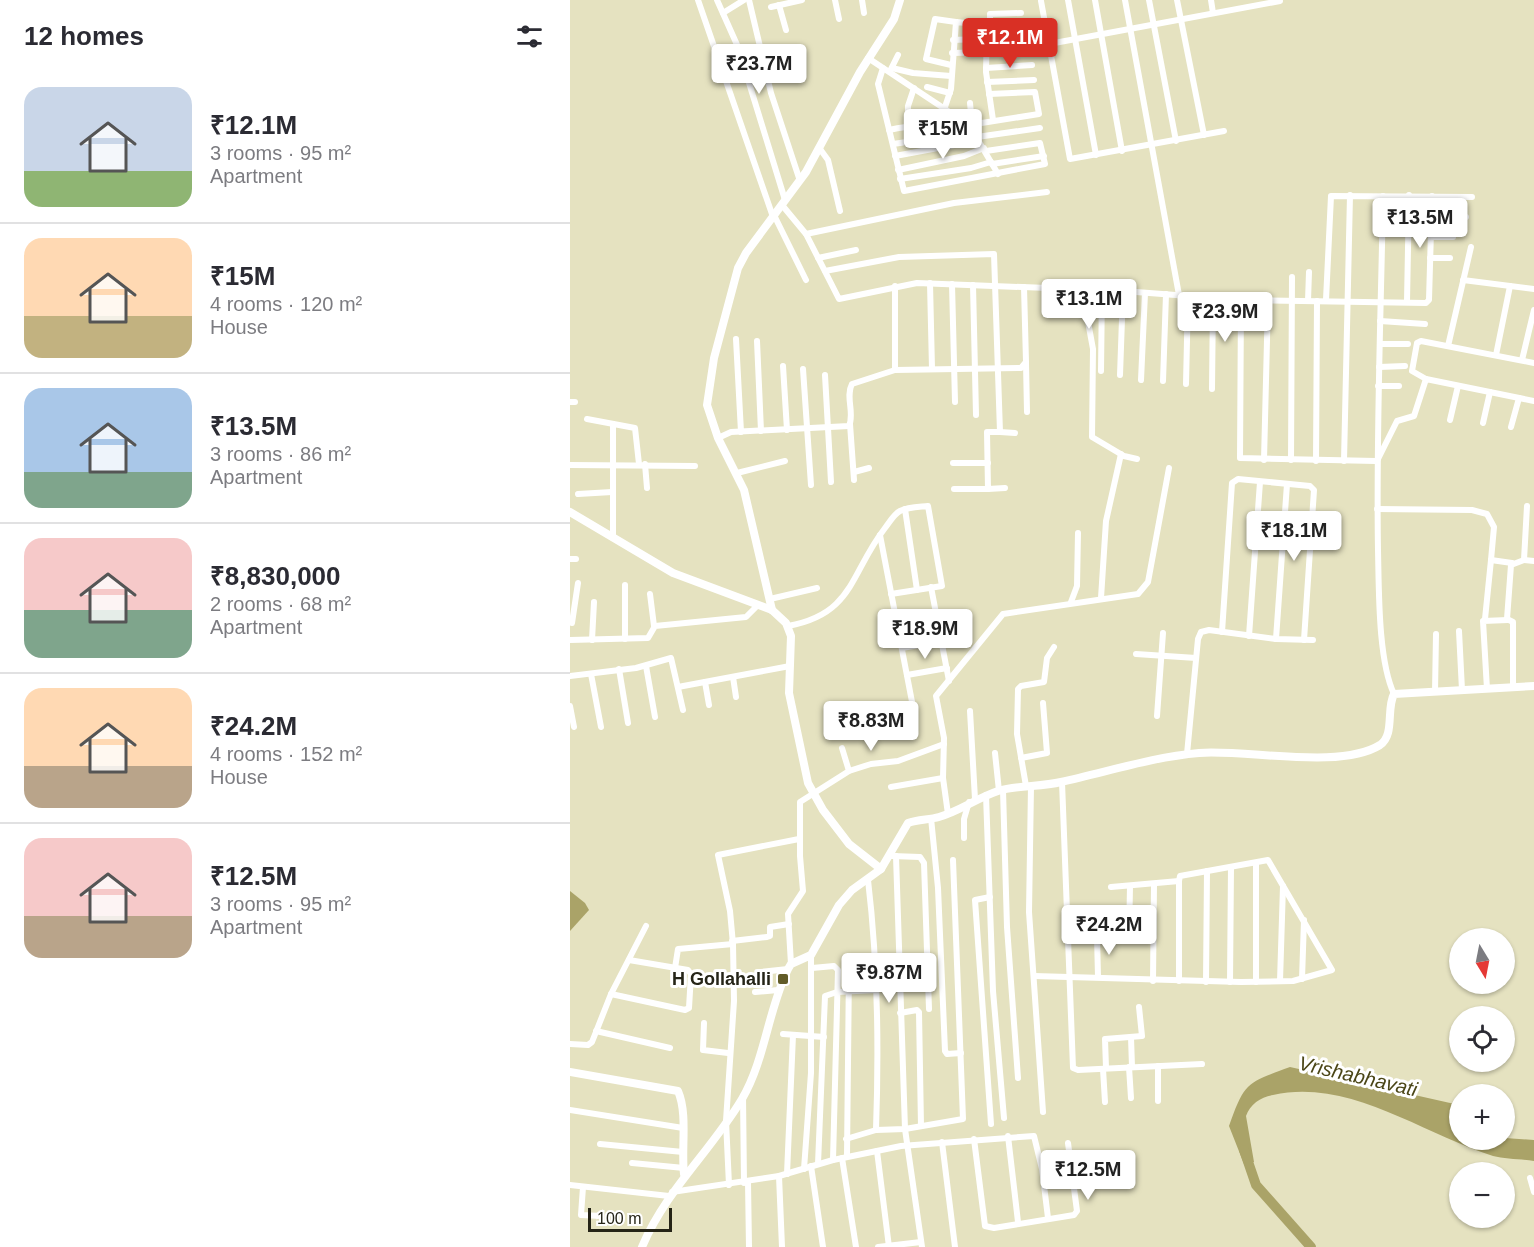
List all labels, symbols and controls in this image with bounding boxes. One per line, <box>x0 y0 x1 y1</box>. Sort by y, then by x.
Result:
pin: ₹12.1M <box>961 18 1059 69</box>
icon: filters <box>513 20 546 53</box>
text: 12 homes <box>24 21 144 51</box>
text: ₹12.1M <box>976 26 1044 48</box>
pin: ₹23.7M <box>710 44 808 95</box>
text: ₹23.7M <box>725 52 793 74</box>
pin: ₹15M <box>907 109 979 160</box>
text: ₹12.1M <box>210 110 297 140</box>
icon: home <box>72 111 144 183</box>
text: ₹15M <box>918 117 968 139</box>
text: 3 rooms · 95 m² <box>210 142 351 164</box>
text: Apartment <box>210 165 302 187</box>
pin: ₹13.5M <box>1371 198 1469 249</box>
text: ₹13.5M <box>1386 206 1454 228</box>
text: ₹15M <box>210 261 275 291</box>
icon: home <box>72 262 144 334</box>
pin: ₹13.1M <box>1040 279 1138 330</box>
text: ₹13.1M <box>1055 287 1123 309</box>
pin: ₹23.9M <box>1176 292 1274 343</box>
text: 4 rooms · 120 m² <box>210 293 362 315</box>
text: ₹23.9M <box>1191 300 1259 322</box>
text: House <box>210 316 268 338</box>
text: ₹13.5M <box>210 411 297 441</box>
icon: home <box>72 412 144 484</box>
text: 3 rooms · 86 m² <box>210 443 351 465</box>
text: Apartment <box>210 466 302 488</box>
pin: ₹18.1M <box>1245 511 1343 562</box>
text: ₹18.1M <box>1260 519 1328 541</box>
text: ₹8,830,000 <box>210 561 341 591</box>
icon: home <box>72 562 144 634</box>
text: 2 rooms · 68 m² <box>210 593 351 615</box>
pin: ₹18.9M <box>876 609 974 660</box>
text: Apartment <box>210 616 302 638</box>
text: ₹18.9M <box>891 617 959 639</box>
pin: ₹8.83M <box>822 701 920 752</box>
text: ₹8.83M <box>837 709 905 731</box>
text: ₹24.2M <box>210 711 297 741</box>
icon: home <box>72 712 144 784</box>
text: 4 rooms · 152 m² <box>210 743 362 765</box>
text: House <box>210 766 268 788</box>
text: ₹12.5M <box>210 861 297 891</box>
icon: home <box>72 862 144 934</box>
text: 3 rooms · 95 m² <box>210 893 351 915</box>
pin: ₹24.2M <box>1060 905 1158 956</box>
text: ₹24.2M <box>1075 913 1143 935</box>
text: Apartment <box>210 916 302 938</box>
north arrow <box>1449 928 1515 994</box>
map controls <box>1449 928 1515 1228</box>
pin: ₹9.87M <box>840 953 938 1004</box>
text: ₹9.87M <box>855 961 923 983</box>
place label: H Gollahalli <box>672 969 771 989</box>
marker: H Gollahalli <box>776 972 790 986</box>
button: locate <box>1449 1006 1515 1072</box>
water label: Vrishabhavati <box>1297 1052 1420 1100</box>
button: + <box>1449 1084 1515 1150</box>
pin: ₹12.5M <box>1039 1150 1137 1201</box>
text: ₹12.5M <box>1054 1158 1122 1180</box>
button: − <box>1449 1162 1515 1228</box>
scale bar <box>588 1205 672 1232</box>
text: 100 m <box>597 1210 641 1227</box>

